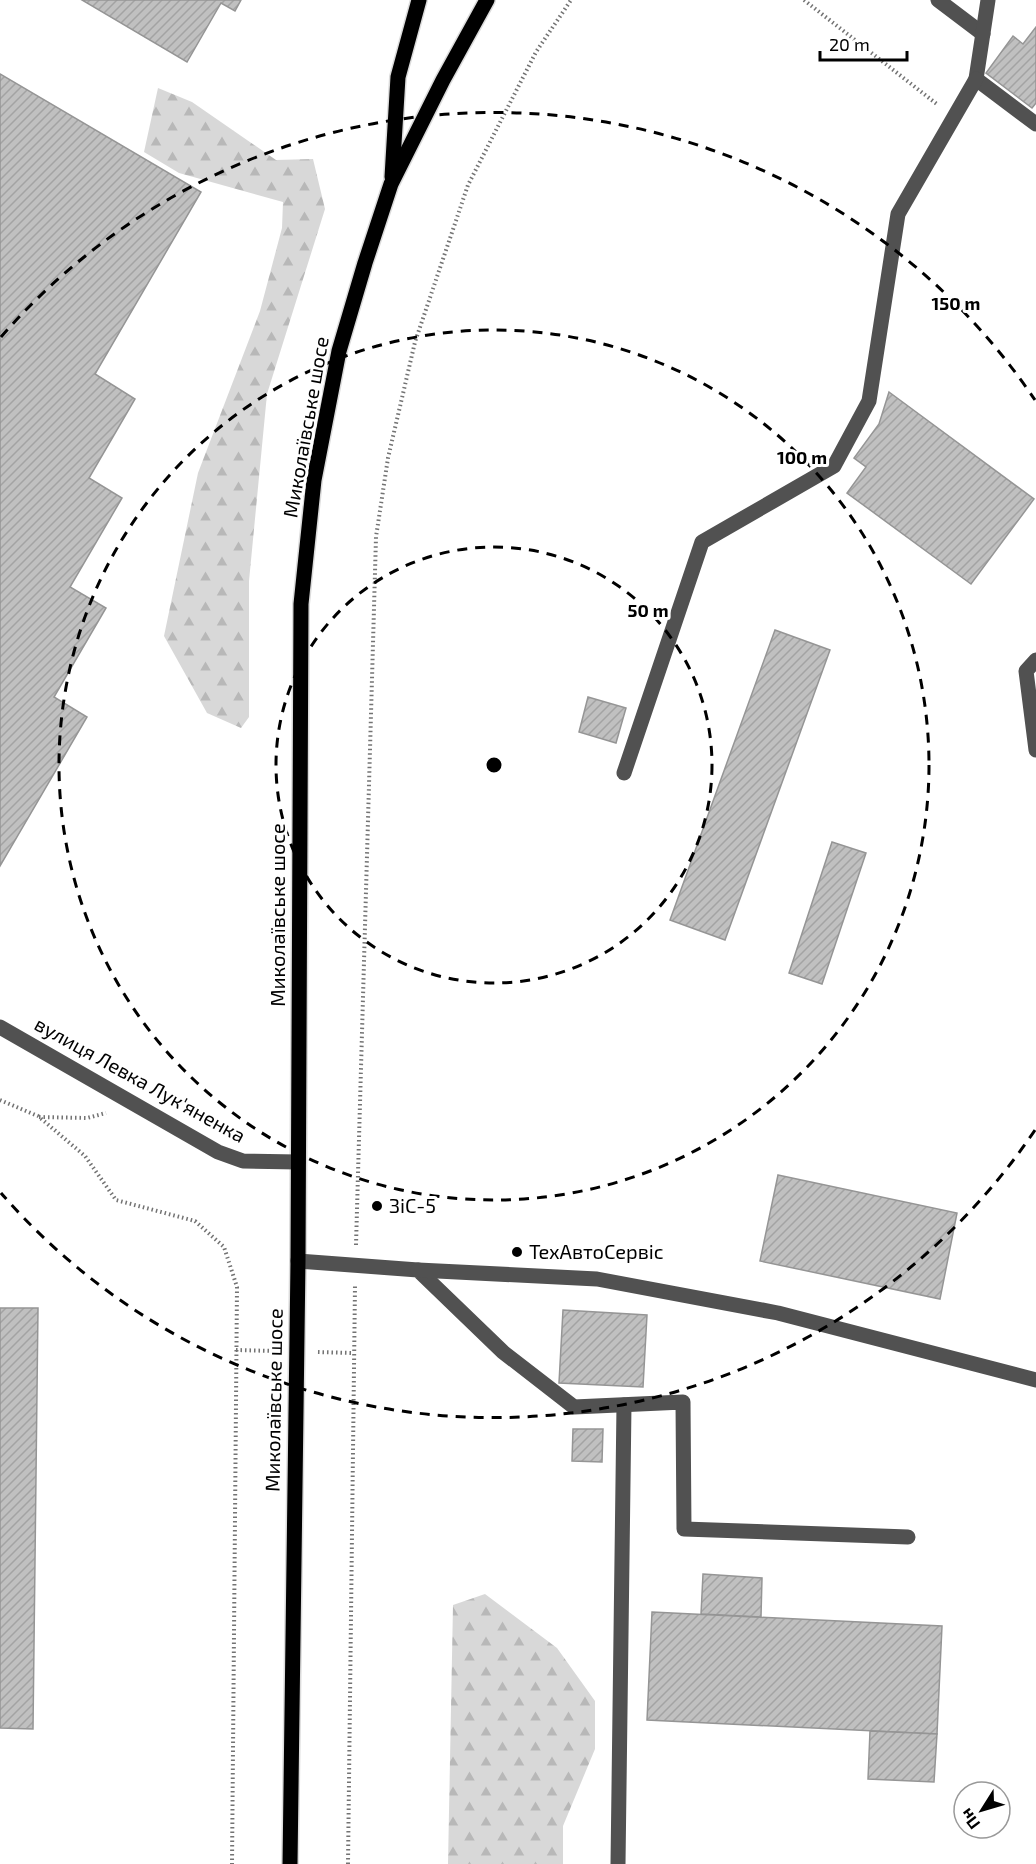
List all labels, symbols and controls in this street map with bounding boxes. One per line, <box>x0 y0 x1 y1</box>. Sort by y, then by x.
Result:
scale bar <box>820 24 907 62</box>
text: 20 m <box>829 33 870 55</box>
text: 150 m <box>932 292 980 314</box>
street label: Миколаївське шосе <box>277 334 333 519</box>
text: 100 m <box>777 446 827 468</box>
text: 50 m <box>627 599 669 621</box>
centre of rings <box>484 755 504 775</box>
street label: Миколаївське шосе <box>265 823 289 1007</box>
street label: вулиця Левка Лук'яненка <box>30 1011 250 1148</box>
place label: ЗіС-5 <box>389 1193 436 1217</box>
marker: ЗіС-5 <box>370 1199 384 1213</box>
place label: ТехАвтоСервіс <box>529 1239 664 1263</box>
marker: ТехАвтоСервіс <box>510 1245 524 1259</box>
street label: Миколаївське шосе <box>259 1308 287 1492</box>
north arrow <box>952 1780 1012 1840</box>
text: Пн <box>956 1805 983 1833</box>

